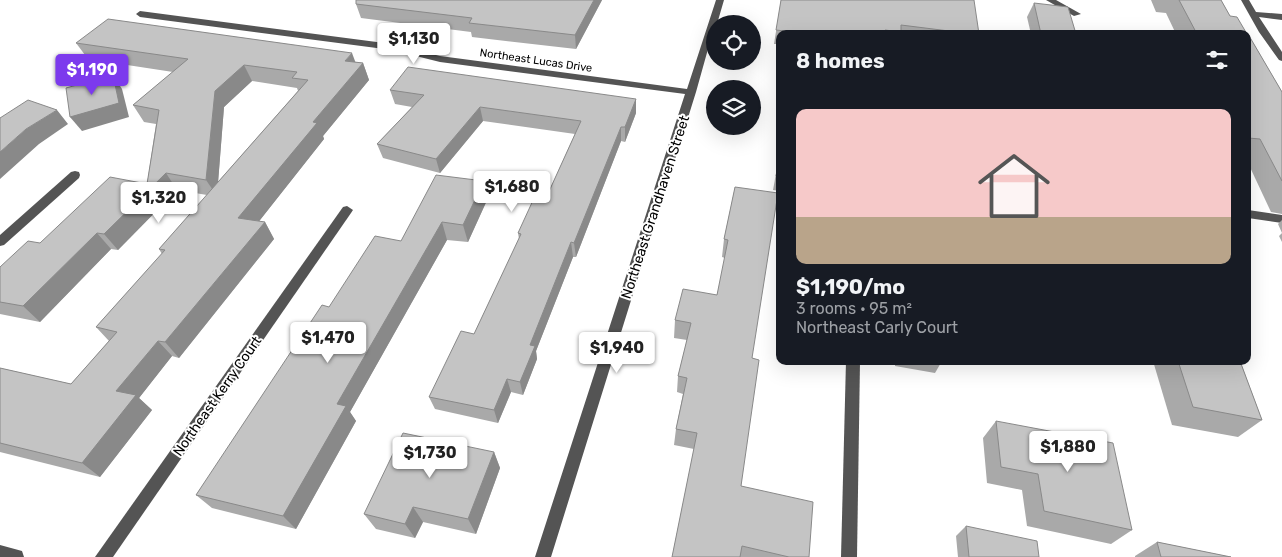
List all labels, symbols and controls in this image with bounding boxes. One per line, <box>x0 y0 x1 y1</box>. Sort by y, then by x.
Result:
map controls <box>706 15 761 135</box>
button: locate <box>706 15 761 70</box>
pin: $1,130 <box>373 22 455 65</box>
text: $1,130 <box>388 29 440 48</box>
street label: Northeast Lucas Drive <box>479 46 593 75</box>
icon: filters <box>1203 46 1231 74</box>
text: 8 homes <box>796 48 885 73</box>
pin: $1,190 <box>51 54 133 96</box>
text: $1,190 <box>66 60 118 79</box>
button: layers <box>706 80 761 135</box>
street label: Northeast Grandhaven Street <box>618 113 693 301</box>
icon: home <box>969 141 1059 231</box>
pin: $1,680 <box>471 170 553 213</box>
text: $1,680 <box>484 177 540 196</box>
pin: $1,320 <box>118 182 200 224</box>
text: $1,320 <box>132 188 186 207</box>
text: $1,190/mo <box>796 274 905 299</box>
text: 3 rooms · 95 m² <box>796 299 912 318</box>
text: Northeast Carly Court <box>796 318 958 337</box>
pin: $1,470 <box>287 322 369 364</box>
text: $1,470 <box>301 328 355 347</box>
pin: $1,940 <box>576 332 658 374</box>
street label: Northeast Kerry Court <box>170 333 266 460</box>
text: $1,940 <box>590 338 644 357</box>
pin: $1,880 <box>1027 430 1109 473</box>
pin: $1,730 <box>389 436 471 479</box>
text: $1,880 <box>1040 437 1096 456</box>
text: $1,730 <box>403 443 457 462</box>

